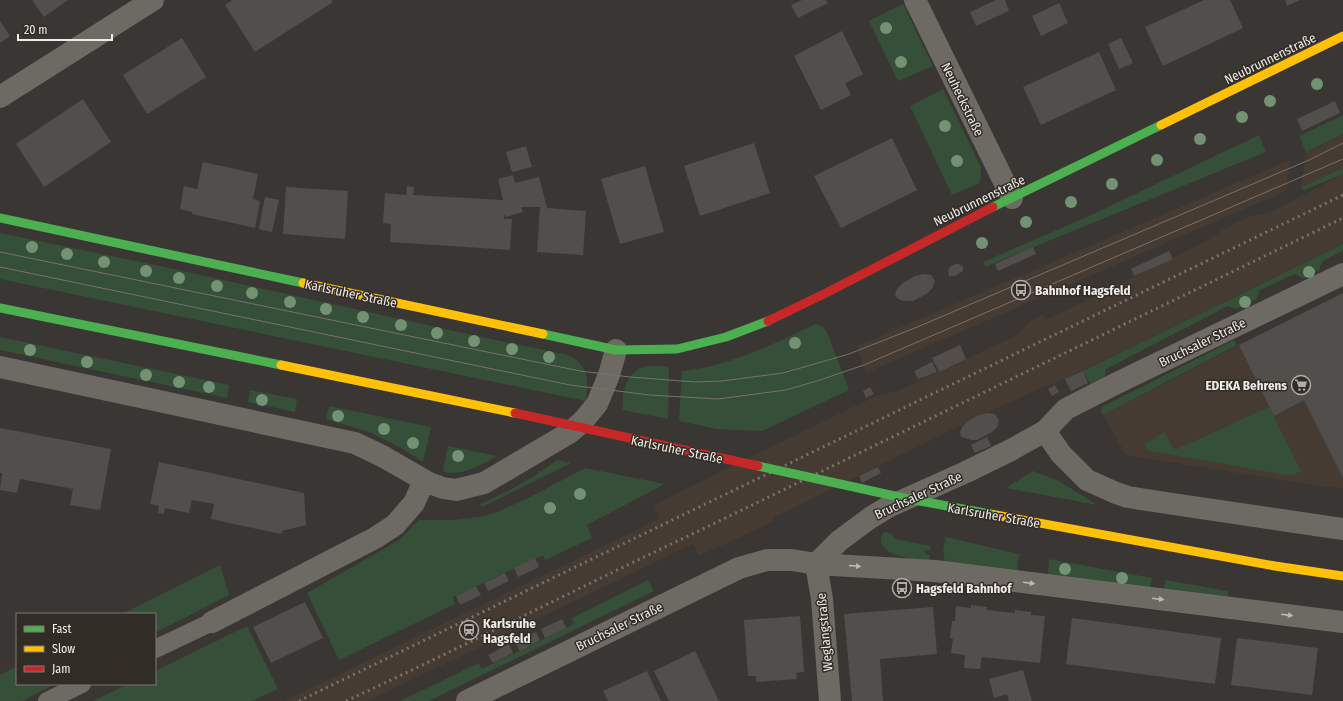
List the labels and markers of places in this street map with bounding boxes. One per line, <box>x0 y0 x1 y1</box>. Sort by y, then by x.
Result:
bus stop icon: Bahnhof Hagsfeld <box>1010 279 1032 301</box>
place label: Bahnhof Hagsfeld <box>1035 283 1131 298</box>
supermarket icon: EDEKA Behrens <box>1290 374 1312 396</box>
place label: EDEKA Behrens <box>1205 378 1287 393</box>
bus stop icon: Hagsfeld Bahnhof <box>891 577 913 599</box>
place label: Hagsfeld Bahnhof <box>916 581 1013 596</box>
place label: Karlsruhe Hagsfeld <box>483 616 536 646</box>
station icon: Karlsruhe Hagsfeld <box>458 619 480 641</box>

